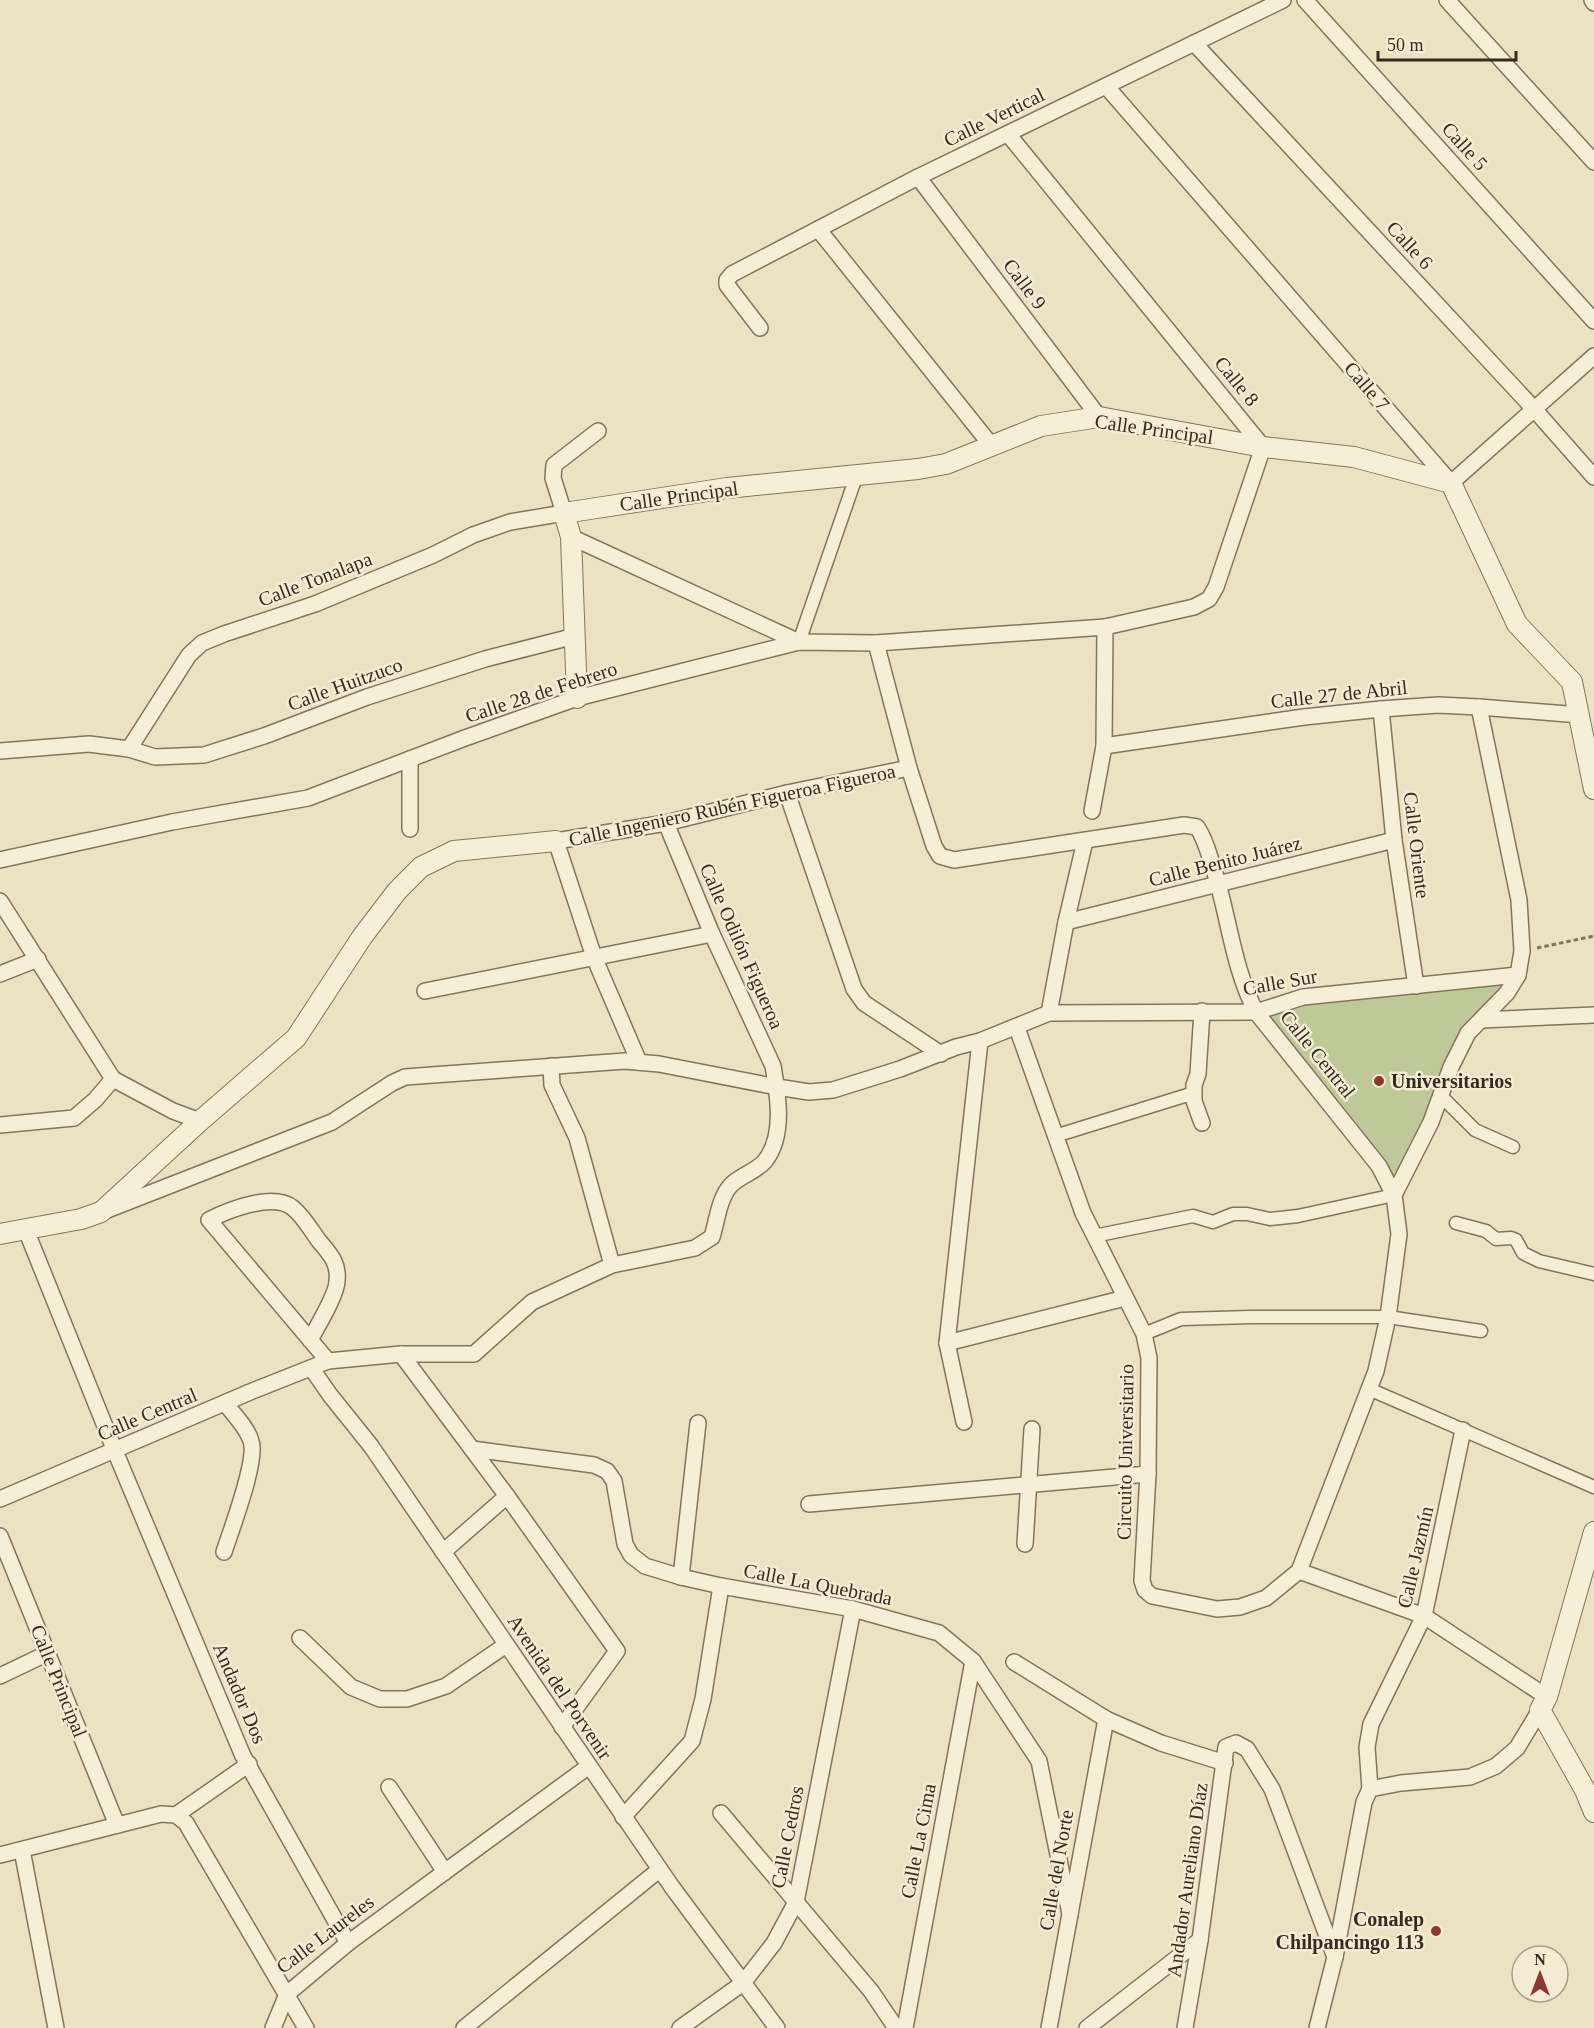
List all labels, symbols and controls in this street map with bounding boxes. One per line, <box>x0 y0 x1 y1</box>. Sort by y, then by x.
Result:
scale bar <box>1378 24 1516 62</box>
text: 50 m <box>1387 35 1424 55</box>
street label: Calle Vertical <box>940 83 1048 151</box>
street label: Calle 5 <box>1438 117 1492 175</box>
street label: Calle 6 <box>1382 217 1438 273</box>
street label: Calle 9 <box>999 255 1051 313</box>
street label: Calle 8 <box>1210 352 1264 410</box>
street label: Calle 7 <box>1340 357 1394 415</box>
street label: Calle Principal <box>1093 410 1215 449</box>
street label: Calle Principal <box>618 477 740 516</box>
street label: Calle Tonalapa <box>255 547 375 612</box>
street label: Calle Huitzuco <box>285 653 405 715</box>
street label: Calle 28 de Febrero <box>462 657 620 727</box>
street label: Calle 27 de Abril <box>1270 676 1409 712</box>
street label: Calle Ingeniero Rubén Figueroa Figueroa <box>567 760 898 851</box>
street label: Calle Oriente <box>1400 790 1434 900</box>
street label: Calle Benito Juárez <box>1146 831 1304 891</box>
street label: Calle Odilón Figueroa <box>695 860 788 1033</box>
street label: Calle Sur <box>1241 965 1319 999</box>
street label: Calle Central <box>1276 1006 1360 1102</box>
place label: Universitarios <box>1391 1070 1512 1092</box>
marker: Universitarios <box>1372 1074 1386 1088</box>
street label: Circuito Universitario <box>1112 1364 1138 1540</box>
street label: Calle Central <box>94 1383 201 1445</box>
street label: Calle Jazmín <box>1393 1504 1437 1610</box>
street label: Calle La Quebrada <box>742 1559 894 1609</box>
street label: Avenida del Porvenir <box>503 1611 617 1764</box>
street label: Calle Principal <box>26 1622 92 1741</box>
street label: Andador Dos <box>209 1639 271 1747</box>
street label: Andador Aureliano Díaz <box>1162 1781 1212 1979</box>
street label: Calle La Cima <box>896 1782 940 1900</box>
street label: Calle Cedros <box>766 1784 808 1890</box>
street label: Calle del Norte <box>1035 1808 1077 1932</box>
street label: Calle Laureles <box>272 1890 378 1978</box>
place label: Conalep Chilpancingo 113 <box>1276 1908 1424 1954</box>
marker: Conalep Chilpancingo 113 <box>1429 1924 1443 1938</box>
north arrow <box>1510 1944 1570 2004</box>
text: N <box>1534 1951 1546 1968</box>

